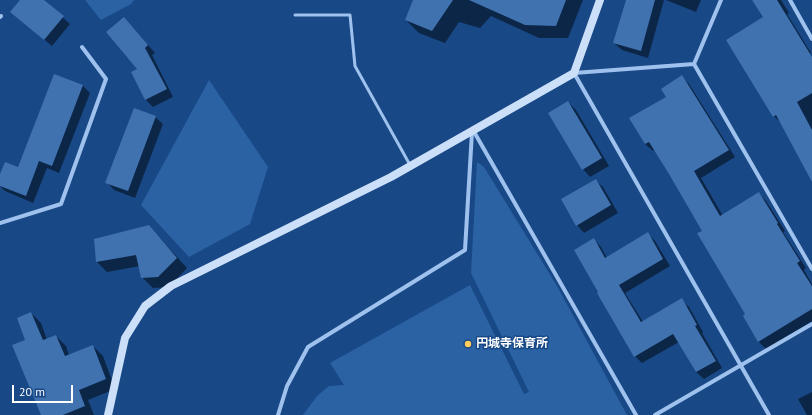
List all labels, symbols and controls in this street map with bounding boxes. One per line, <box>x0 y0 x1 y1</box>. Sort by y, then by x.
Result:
place label: 円城寺保育所 <box>476 337 548 351</box>
marker: 円城寺保育所 <box>463 339 473 349</box>
scale bar <box>14 377 75 403</box>
text: 20 m <box>19 384 45 399</box>

